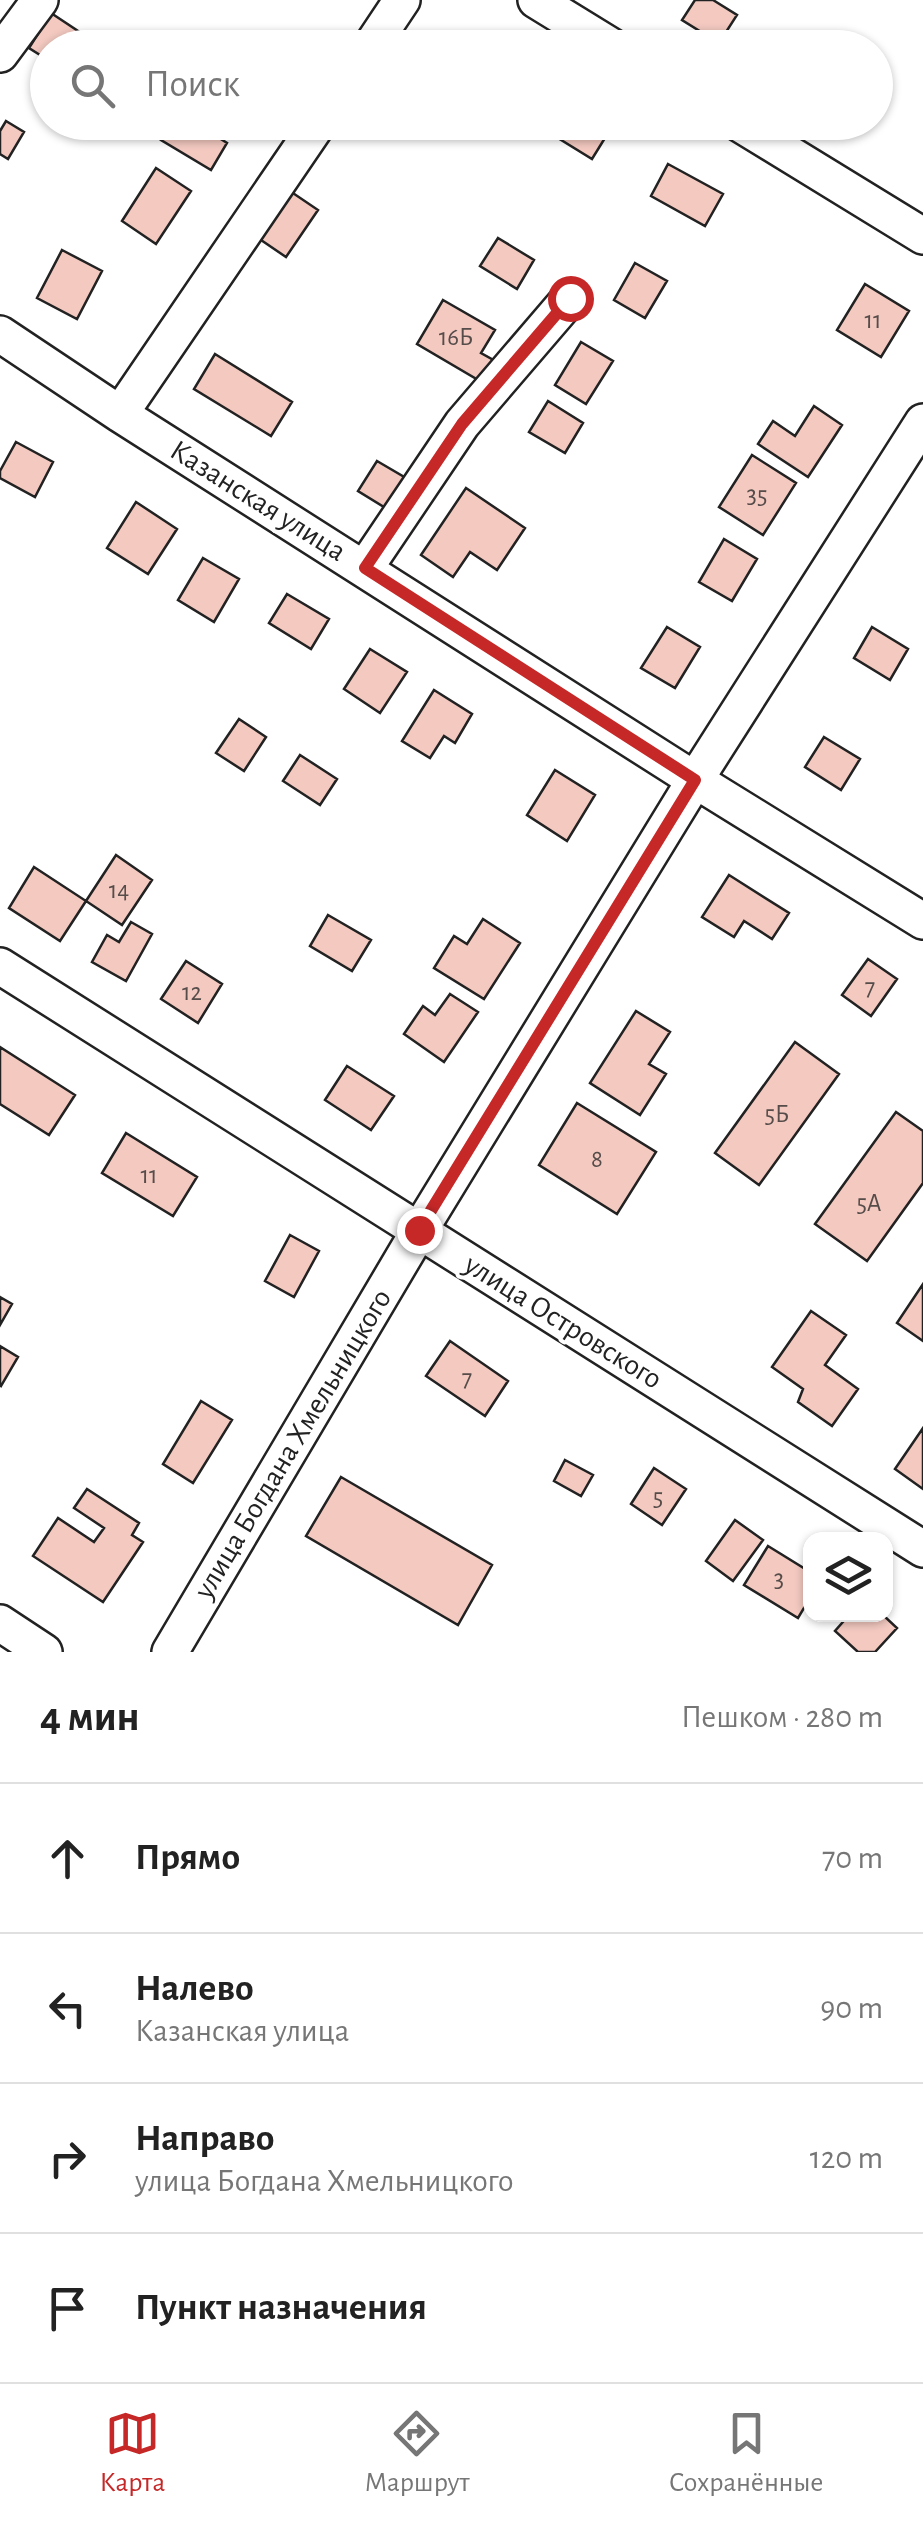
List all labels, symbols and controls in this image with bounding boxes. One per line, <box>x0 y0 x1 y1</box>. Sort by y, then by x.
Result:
search box <box>30 30 893 140</box>
icon: search <box>65 58 120 113</box>
text: Поиск <box>145 66 240 104</box>
route start <box>548 276 594 322</box>
house number: 11 <box>864 308 882 333</box>
house number: 16Б <box>439 325 473 350</box>
street label: Казанская улица <box>165 435 351 567</box>
house number: 35 <box>747 483 767 508</box>
house number: 14 <box>109 878 129 903</box>
house number: 7 <box>865 975 875 1000</box>
house number: 12 <box>182 980 202 1005</box>
house number: 5Б <box>765 1102 789 1127</box>
house number: 8 <box>591 1147 603 1172</box>
house number: 11 <box>140 1163 158 1188</box>
house number: 5А <box>856 1191 882 1216</box>
route end <box>397 1208 443 1254</box>
street label: улица Островского <box>458 1249 667 1395</box>
street label: улица Богдана Хмельницкого <box>188 1284 397 1605</box>
house number: 7 <box>462 1366 472 1391</box>
house number: 5 <box>653 1485 663 1510</box>
map controls <box>803 1532 893 1622</box>
button: layers <box>803 1532 893 1622</box>
house number: 3 <box>774 1567 784 1592</box>
text: 4 мин <box>40 1696 140 1738</box>
text: Пешком · 280 m <box>681 1701 883 1733</box>
icon: ahead <box>40 1831 95 1886</box>
text: Прямо <box>135 1839 240 1877</box>
text: 70 m <box>822 1842 883 1874</box>
text: Налево <box>135 1970 254 2008</box>
icon: left <box>40 1981 95 2036</box>
text: 90 m <box>820 1992 883 2024</box>
text: Казанская улица <box>135 2015 349 2047</box>
text: Направо <box>135 2120 274 2158</box>
icon: right <box>40 2131 95 2186</box>
text: 120 m <box>810 2142 883 2174</box>
text: улица Богдана Хмельницкого <box>135 2165 513 2197</box>
icon: arrive <box>40 2281 95 2336</box>
text: Пункт назначения <box>135 2289 427 2327</box>
tab: Карта <box>100 2406 165 2500</box>
tab: Маршрут <box>364 2406 470 2500</box>
tab: Сохранённые <box>669 2406 823 2500</box>

